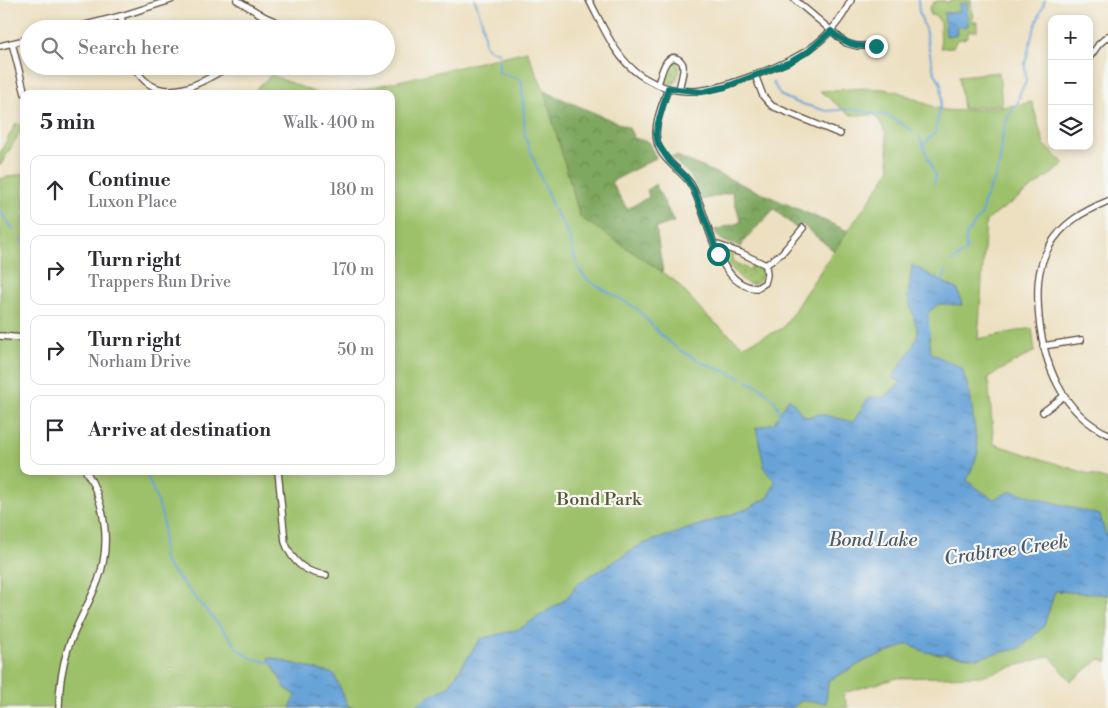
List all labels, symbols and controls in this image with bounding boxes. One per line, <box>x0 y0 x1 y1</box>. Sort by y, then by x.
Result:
map controls <box>1048 15 1093 150</box>
button: + <box>1048 15 1093 60</box>
search box <box>20 20 395 75</box>
icon: search <box>38 34 66 62</box>
route end <box>865 35 888 58</box>
text: Search here <box>78 36 179 60</box>
button: − <box>1048 60 1093 105</box>
button: layers <box>1048 105 1093 150</box>
text: 5 min <box>40 110 95 136</box>
text: Walk · 400 m <box>283 113 375 133</box>
text: Continue <box>88 168 171 192</box>
icon: ahead <box>41 176 69 204</box>
text: 180 m <box>330 180 374 200</box>
text: Luxon Place <box>88 192 177 212</box>
route start <box>707 243 730 266</box>
text: Turn right <box>88 248 181 272</box>
icon: right <box>41 256 69 284</box>
text: 170 m <box>332 260 374 280</box>
text: Trappers Run Drive <box>88 272 231 292</box>
text: Turn right <box>88 328 181 352</box>
icon: right <box>41 336 69 364</box>
text: 50 m <box>337 340 374 360</box>
text: Norham Drive <box>88 352 191 372</box>
icon: arrive <box>41 416 69 444</box>
text: Arrive at destination <box>88 418 271 442</box>
park label: Bond Park <box>556 488 643 511</box>
water label: Bond Lake <box>828 528 917 552</box>
water label: Crabtree Creek <box>943 529 1070 571</box>

